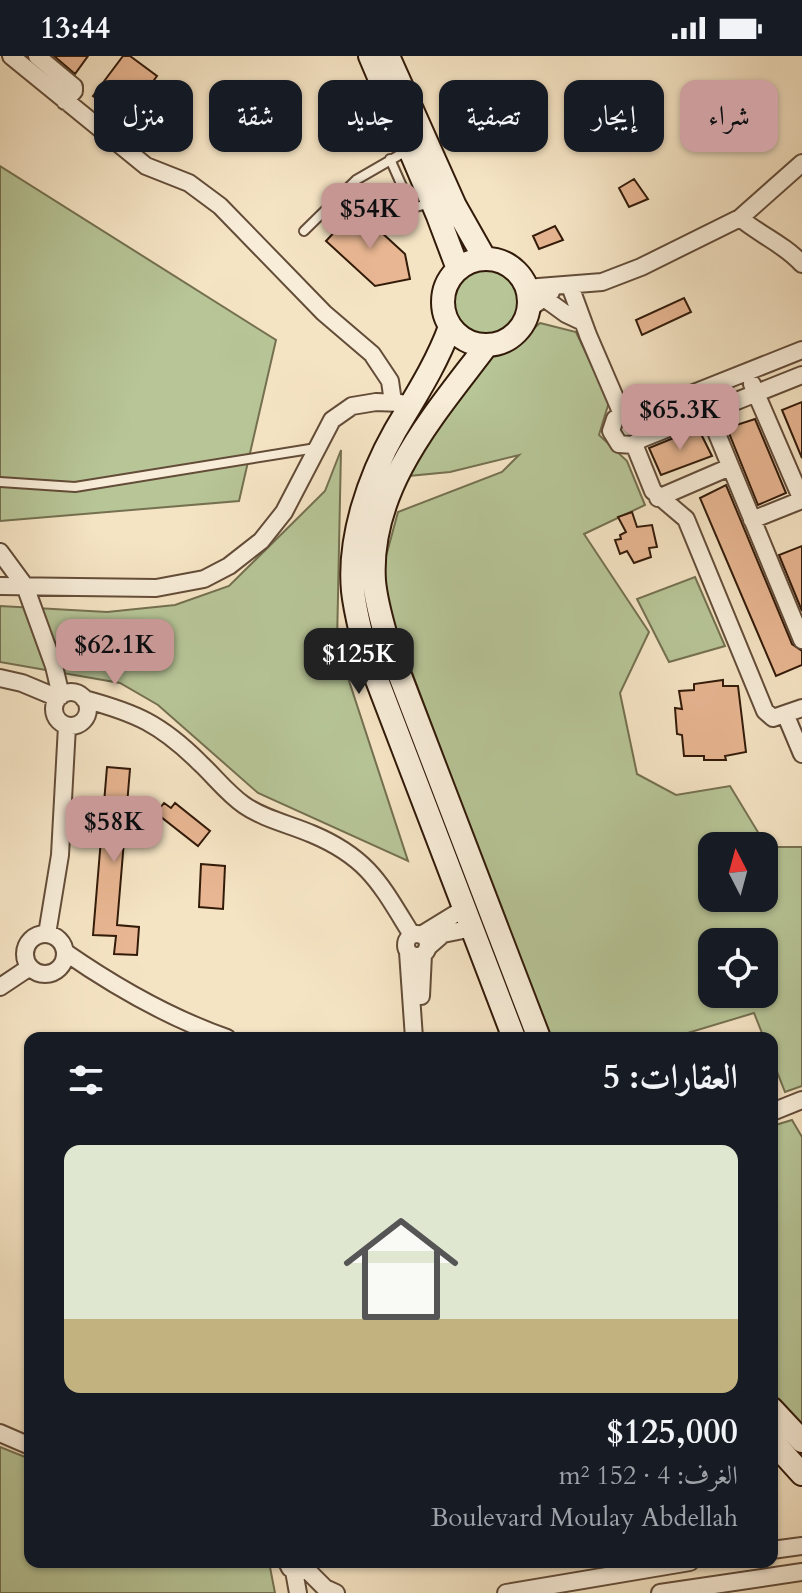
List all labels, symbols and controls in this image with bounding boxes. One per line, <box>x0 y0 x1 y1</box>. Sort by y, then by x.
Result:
text: 13:44 <box>40 8 110 49</box>
chip: منزل <box>94 80 193 152</box>
chip: شقة <box>209 80 302 152</box>
chip: جديد <box>318 80 423 152</box>
chip: تصفية <box>439 80 548 152</box>
chip: إيجار <box>564 80 664 152</box>
chip: شراء <box>680 80 778 152</box>
pin: $54K <box>323 183 417 251</box>
text: $54K <box>339 191 401 226</box>
pin: $65.3K <box>615 384 745 452</box>
text: $65.3K <box>639 392 721 427</box>
pin: $62.1K <box>50 619 180 687</box>
text: $62.1K <box>74 627 156 662</box>
pin: $125K <box>303 628 415 696</box>
text: $125K <box>322 636 396 671</box>
pin: $58K <box>67 796 161 864</box>
text: $58K <box>83 804 145 839</box>
north arrow <box>698 832 778 912</box>
map controls <box>698 832 778 1008</box>
button: locate <box>698 928 778 1008</box>
text: العقارات: 5 <box>603 1054 738 1100</box>
icon: filters <box>64 1058 108 1102</box>
icon: home <box>329 1197 473 1341</box>
text: $125,000 <box>606 1409 738 1455</box>
text: الغرف: 4 · 152 m² <box>559 1458 738 1493</box>
text: Boulevard Moulay Abdellah <box>431 1500 738 1535</box>

